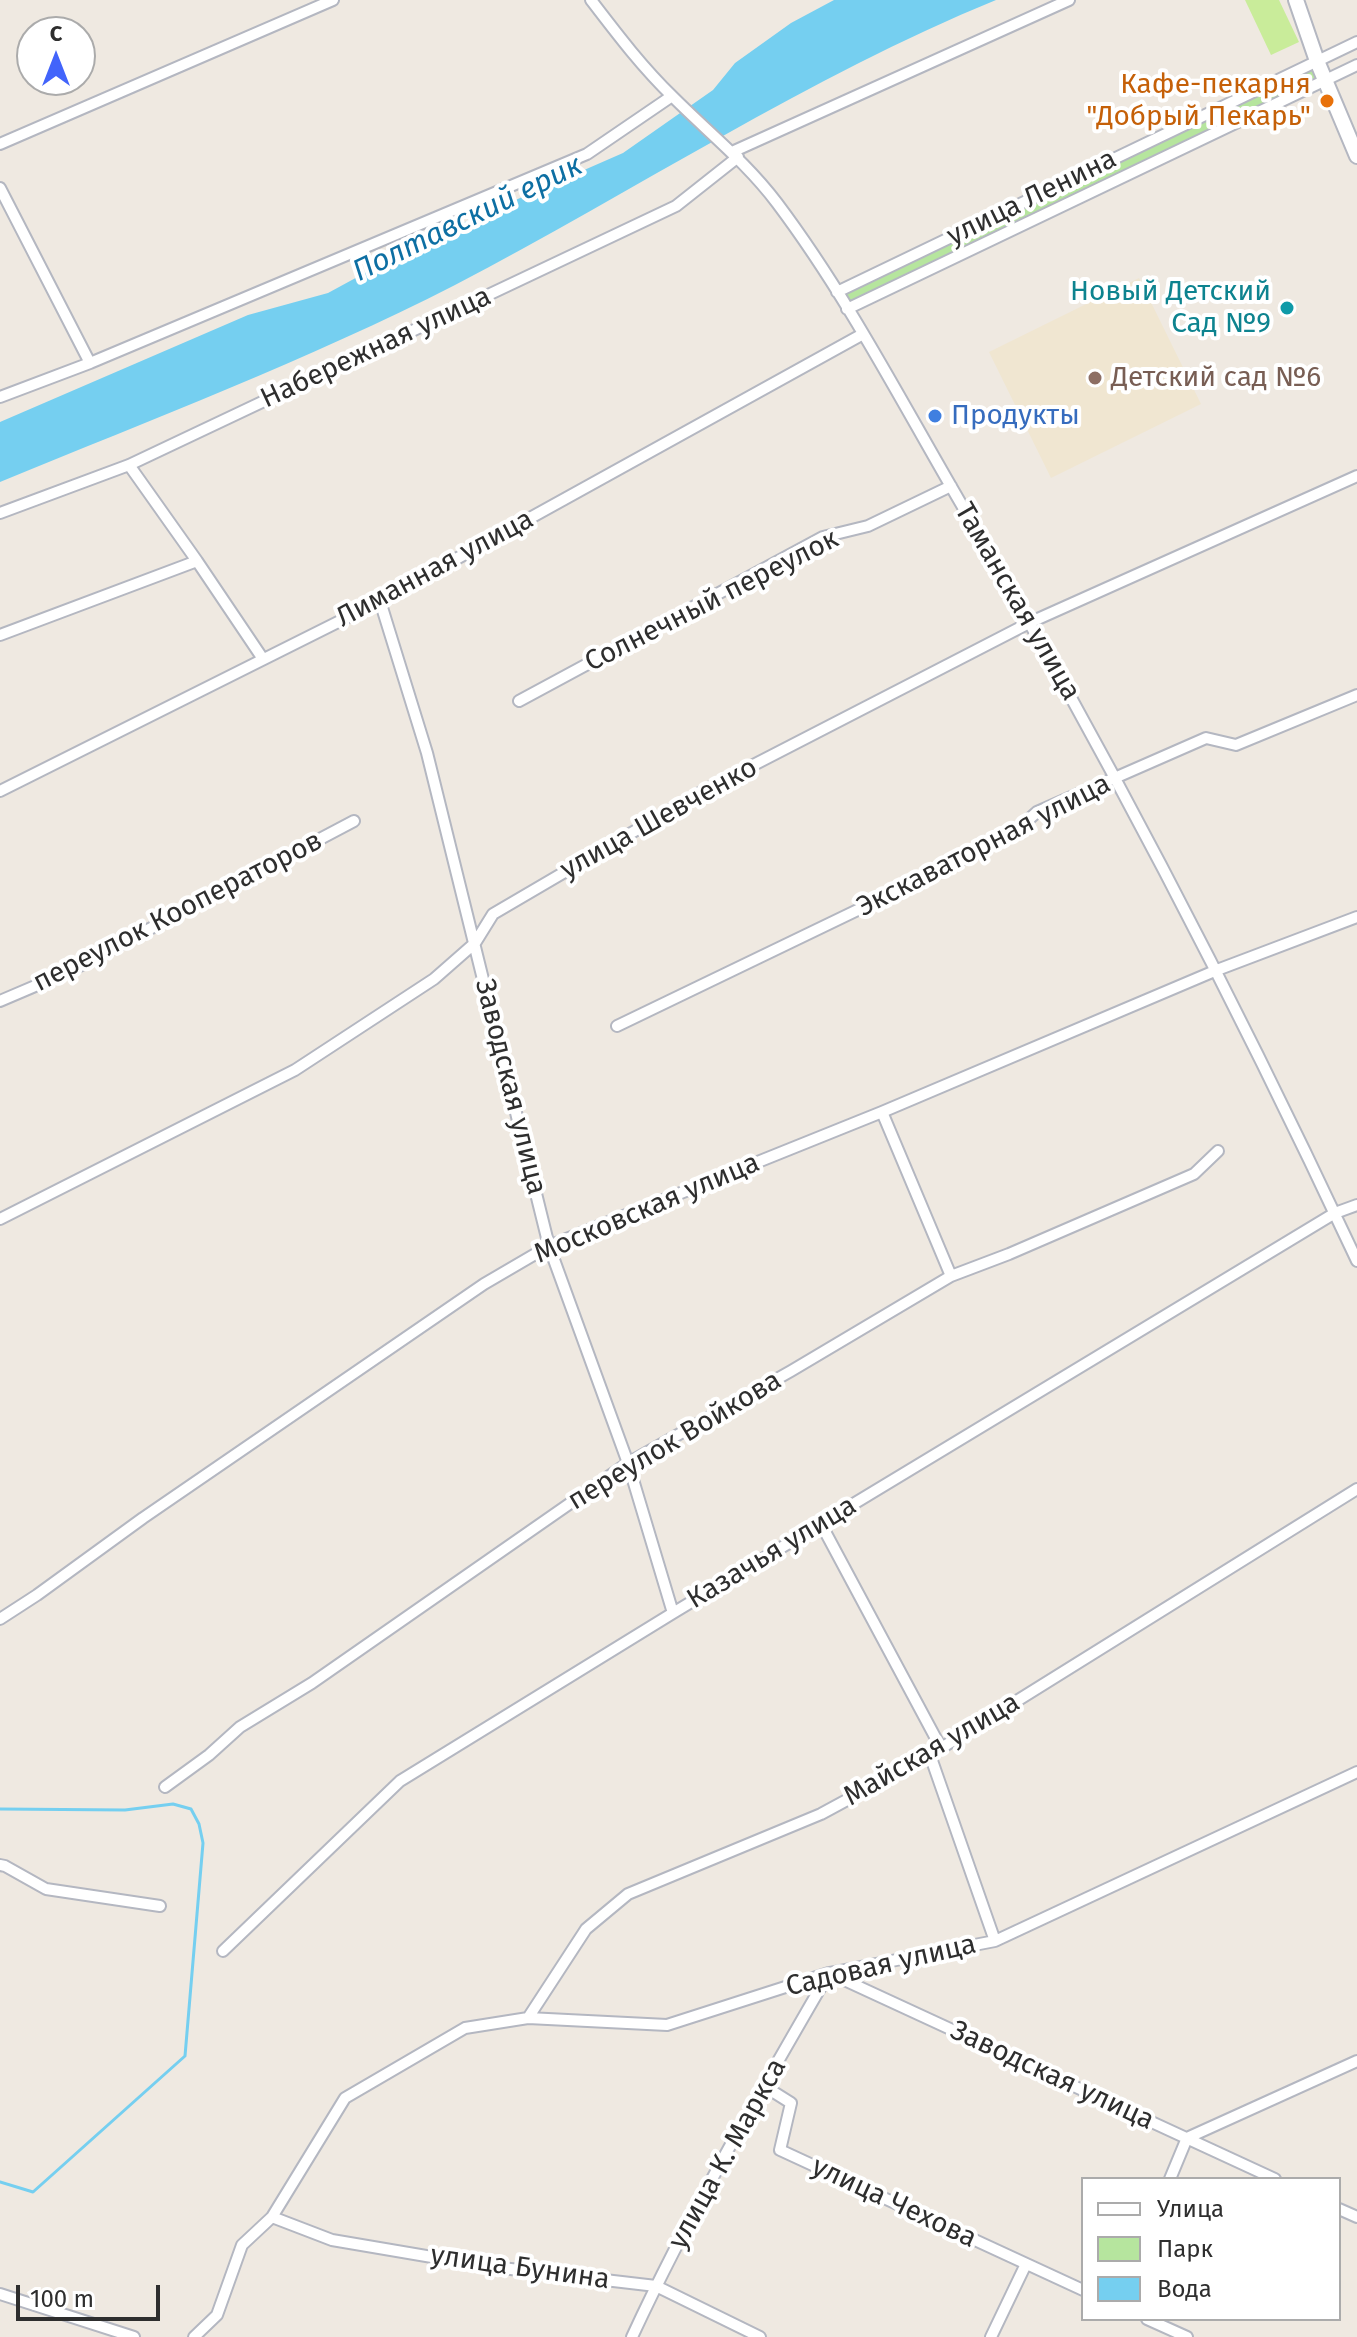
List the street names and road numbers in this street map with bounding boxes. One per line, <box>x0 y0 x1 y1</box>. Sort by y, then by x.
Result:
street label: улица Ленина <box>942 142 1122 254</box>
street label: Набережная улица <box>256 280 496 416</box>
street label: Таманская улица <box>947 497 1087 707</box>
street label: Лиманная улица <box>331 503 539 635</box>
street label: Солнечный переулок <box>580 522 844 680</box>
street label: улица Шевченко <box>555 751 763 887</box>
street label: Экскаваторная улица <box>852 768 1116 924</box>
street label: переулок Кооператоров <box>28 824 328 1000</box>
street label: Заводская улица <box>467 976 553 1198</box>
street label: Московская улица <box>529 1146 765 1272</box>
street label: переулок Войкова <box>562 1364 788 1518</box>
street label: Казачья улица <box>681 1489 863 1617</box>
street label: Майская улица <box>838 1686 1026 1814</box>
street label: Садовая улица <box>783 1928 979 2004</box>
street label: Заводская улица <box>945 2014 1159 2138</box>
street label: улица К. Маркса <box>662 2053 794 2255</box>
street label: улица Чехова <box>806 2150 982 2256</box>
street label: улица Бунина <box>428 2239 612 2297</box>

